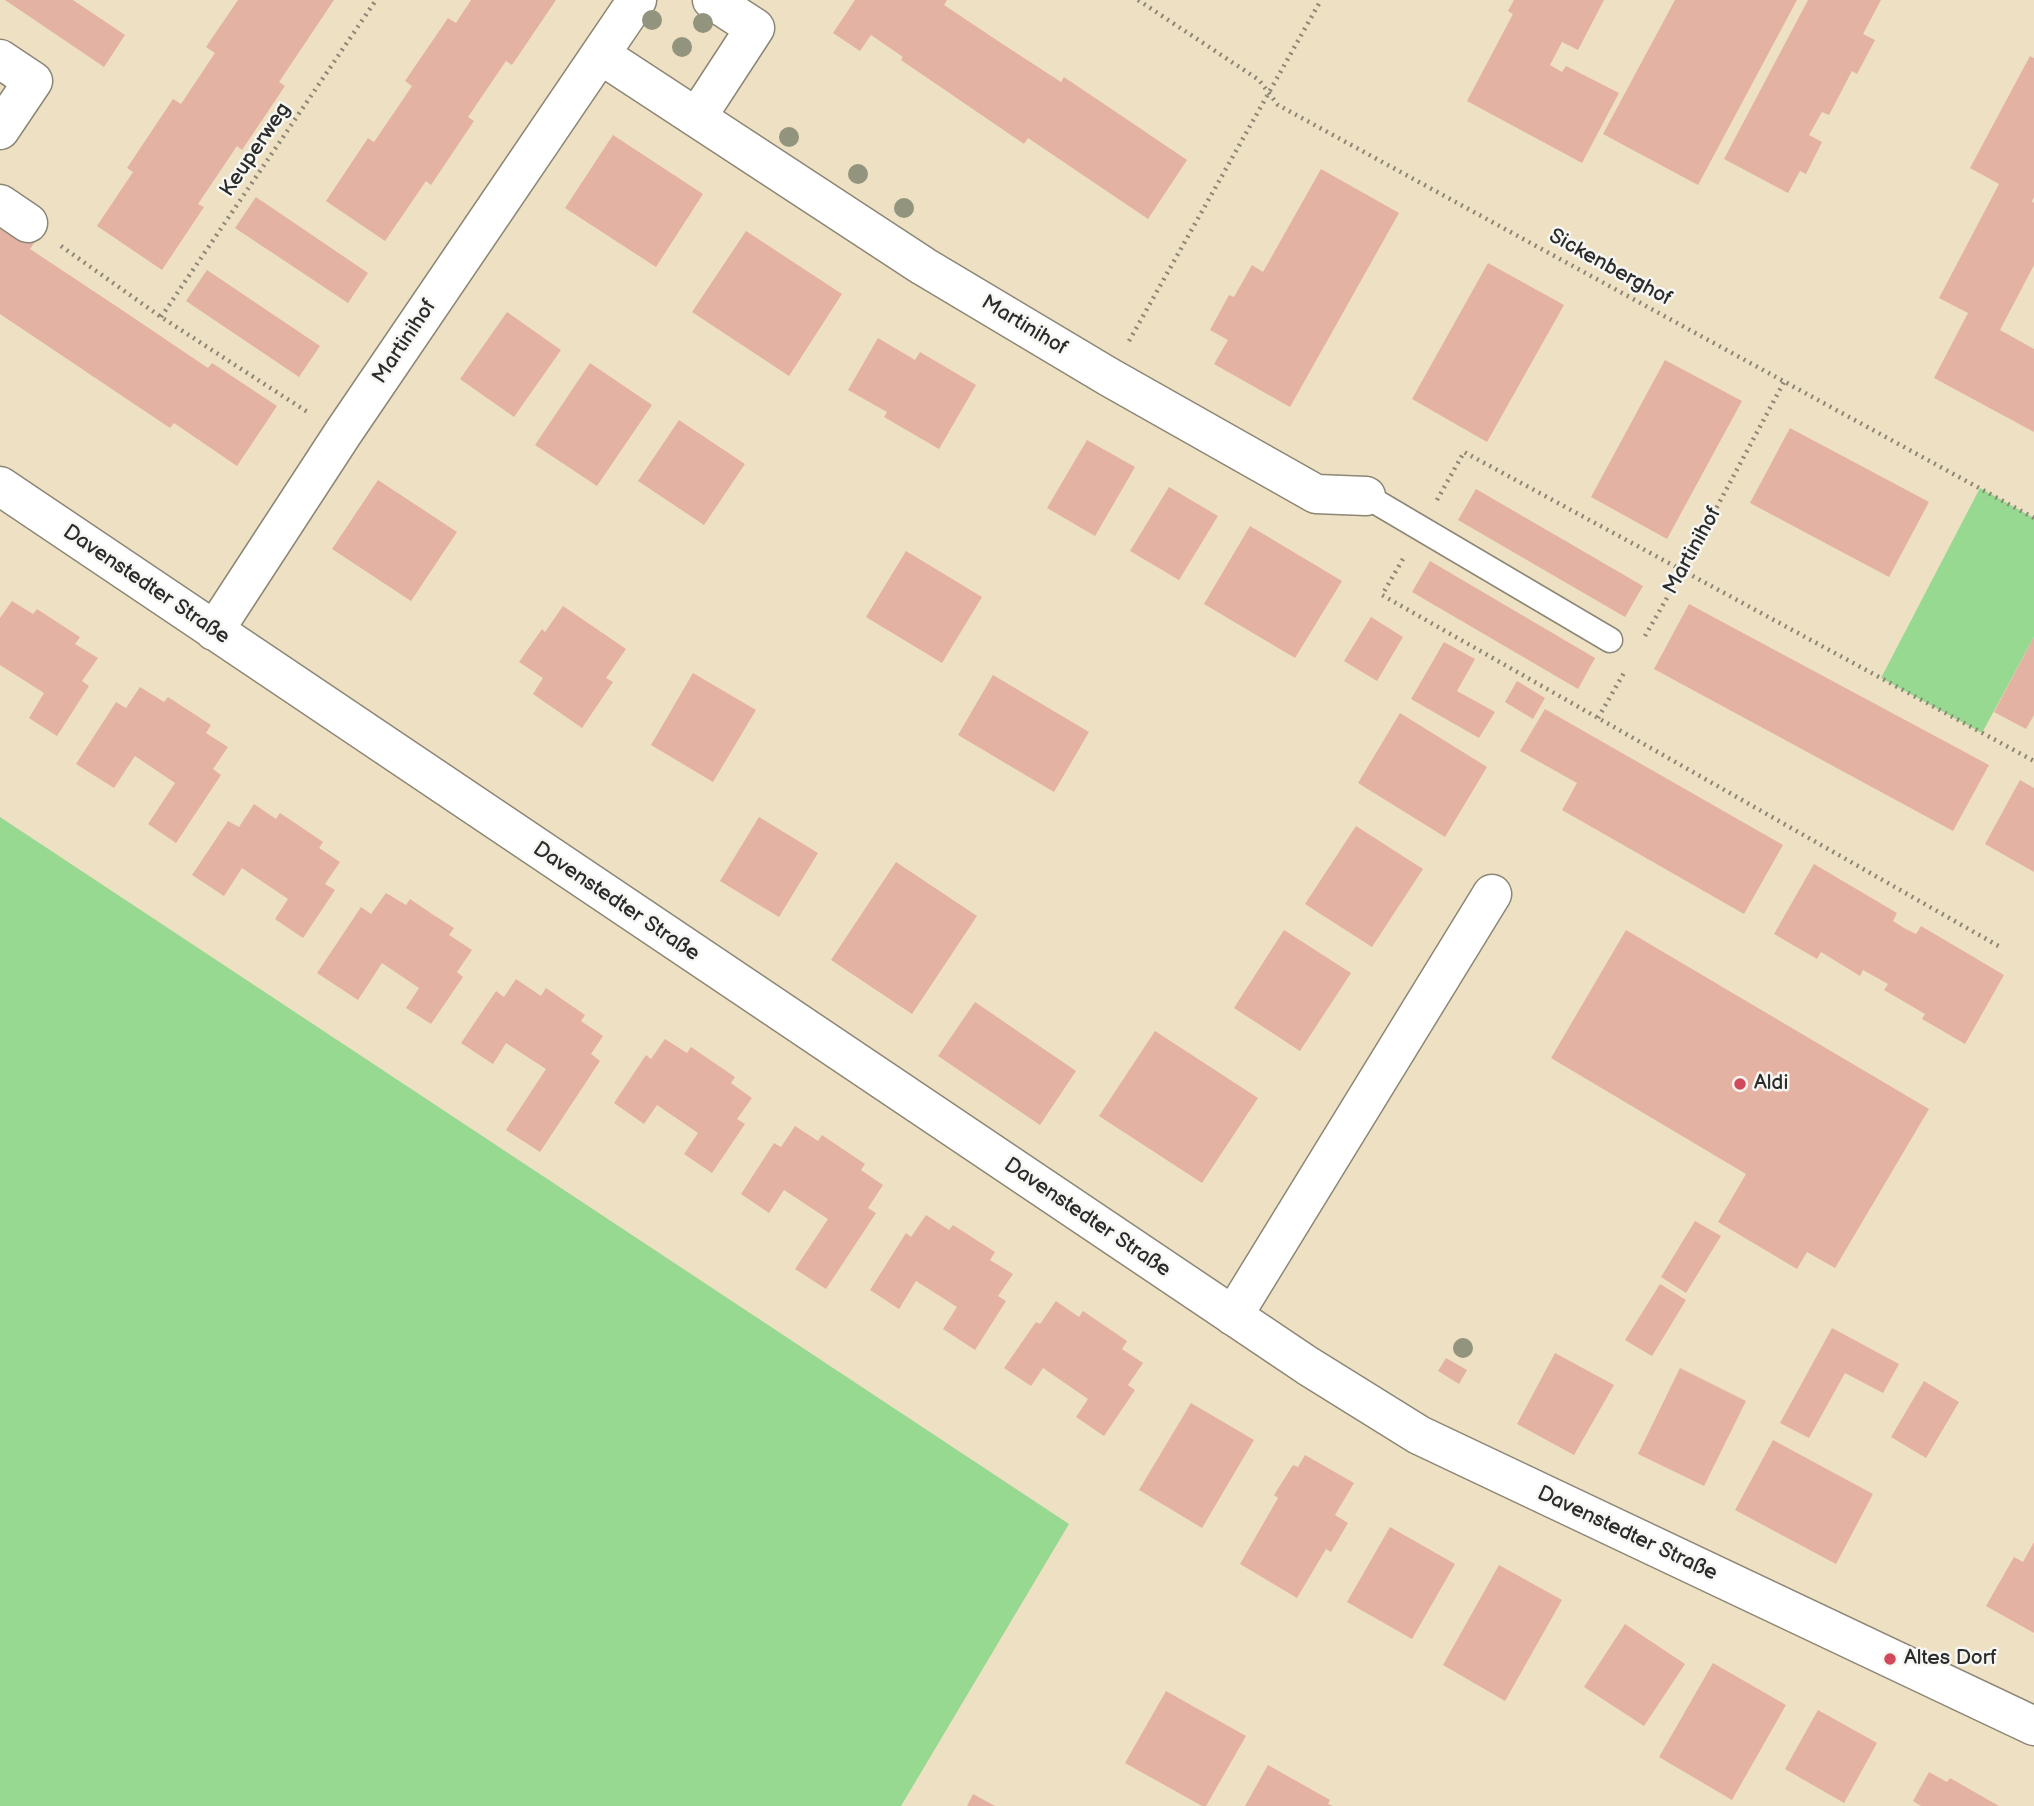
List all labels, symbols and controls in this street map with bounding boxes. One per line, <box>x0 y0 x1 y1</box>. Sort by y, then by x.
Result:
street label: Keuperweg <box>215 98 297 202</box>
street label: Sickenberghof <box>1544 224 1676 312</box>
street label: Martinihof <box>976 291 1072 361</box>
street label: Martinihof <box>368 295 442 389</box>
street label: Martinihof <box>1659 503 1727 599</box>
street label: Davenstedter Straße <box>58 520 234 650</box>
street label: Davenstedter Straße <box>528 837 704 967</box>
place label: Aldi <box>1754 1071 1788 1097</box>
marker: Aldi <box>1732 1076 1748 1092</box>
street label: Davenstedter Straße <box>999 1153 1175 1283</box>
street label: Davenstedter Straße <box>1533 1481 1721 1587</box>
place label: Altes Dorf <box>1904 1646 1997 1672</box>
marker: Altes Dorf <box>1882 1651 1898 1667</box>

